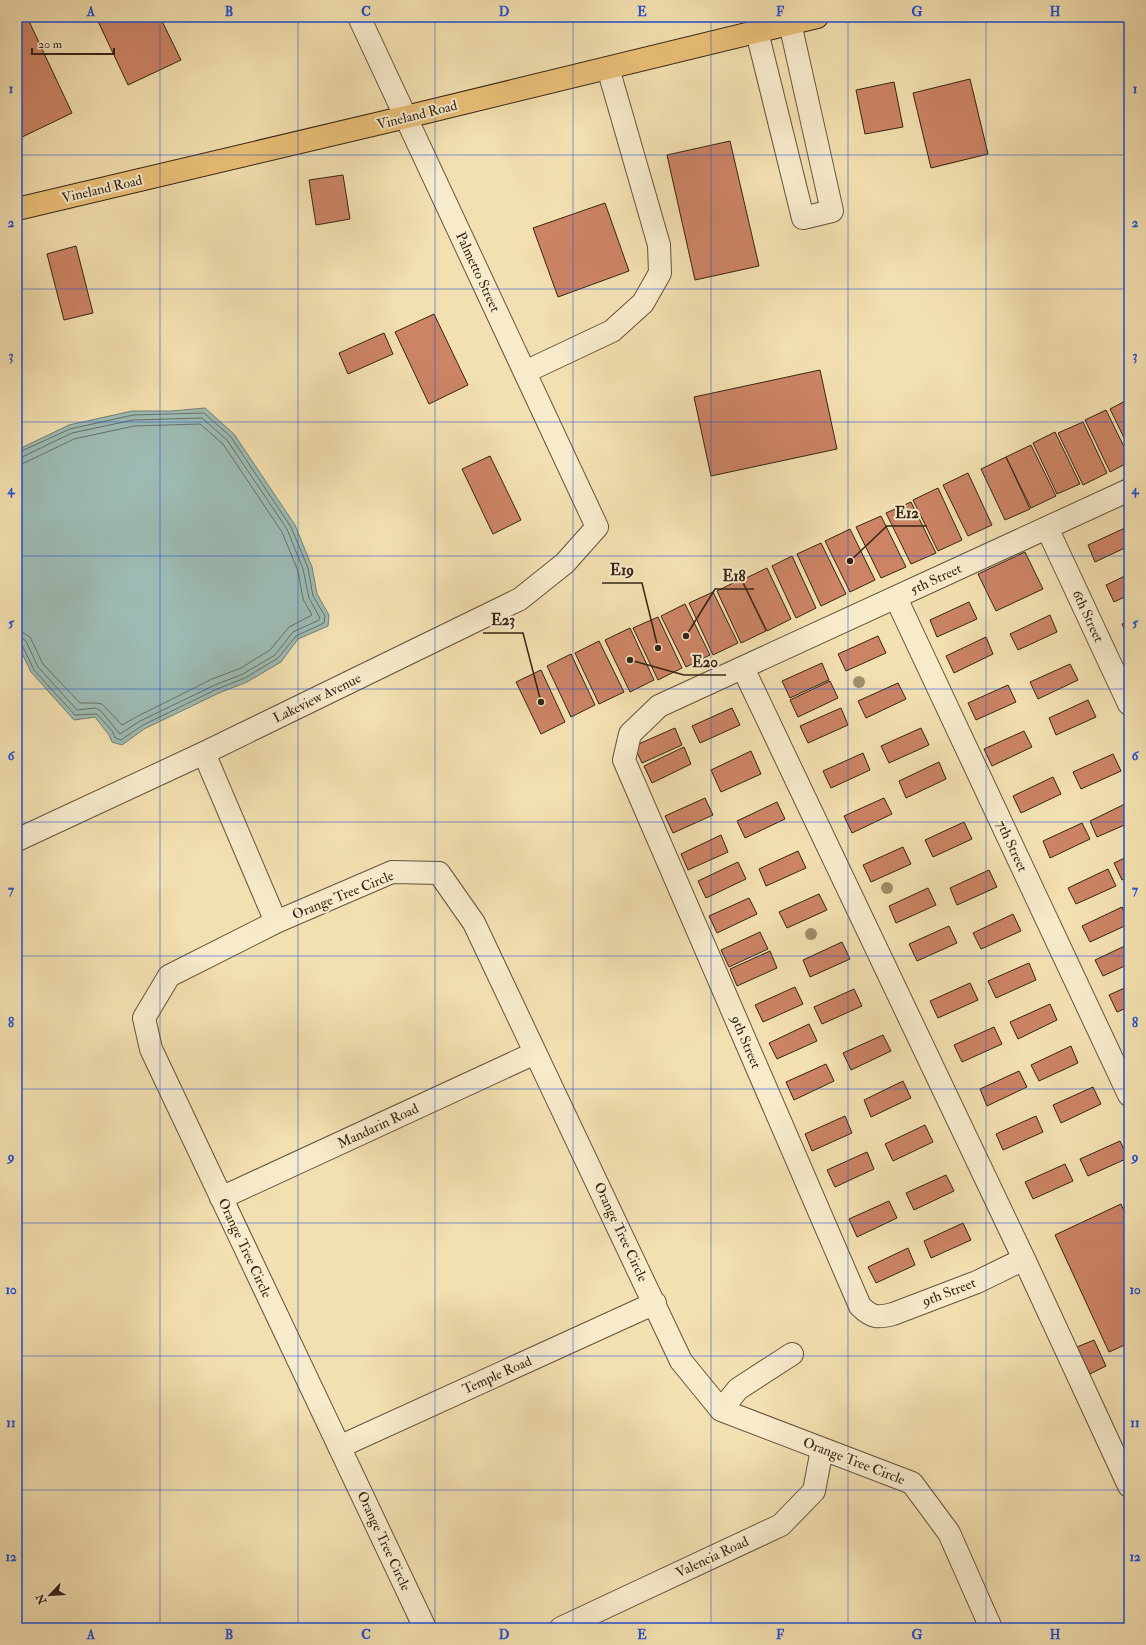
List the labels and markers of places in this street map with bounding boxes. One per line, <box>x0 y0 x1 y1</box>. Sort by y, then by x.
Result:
callout: E12 <box>887 499 927 526</box>
callout: E19 <box>602 556 642 583</box>
callout: E18 <box>715 562 754 589</box>
callout: E23 <box>483 606 523 633</box>
callout: E20 <box>684 648 726 675</box>

